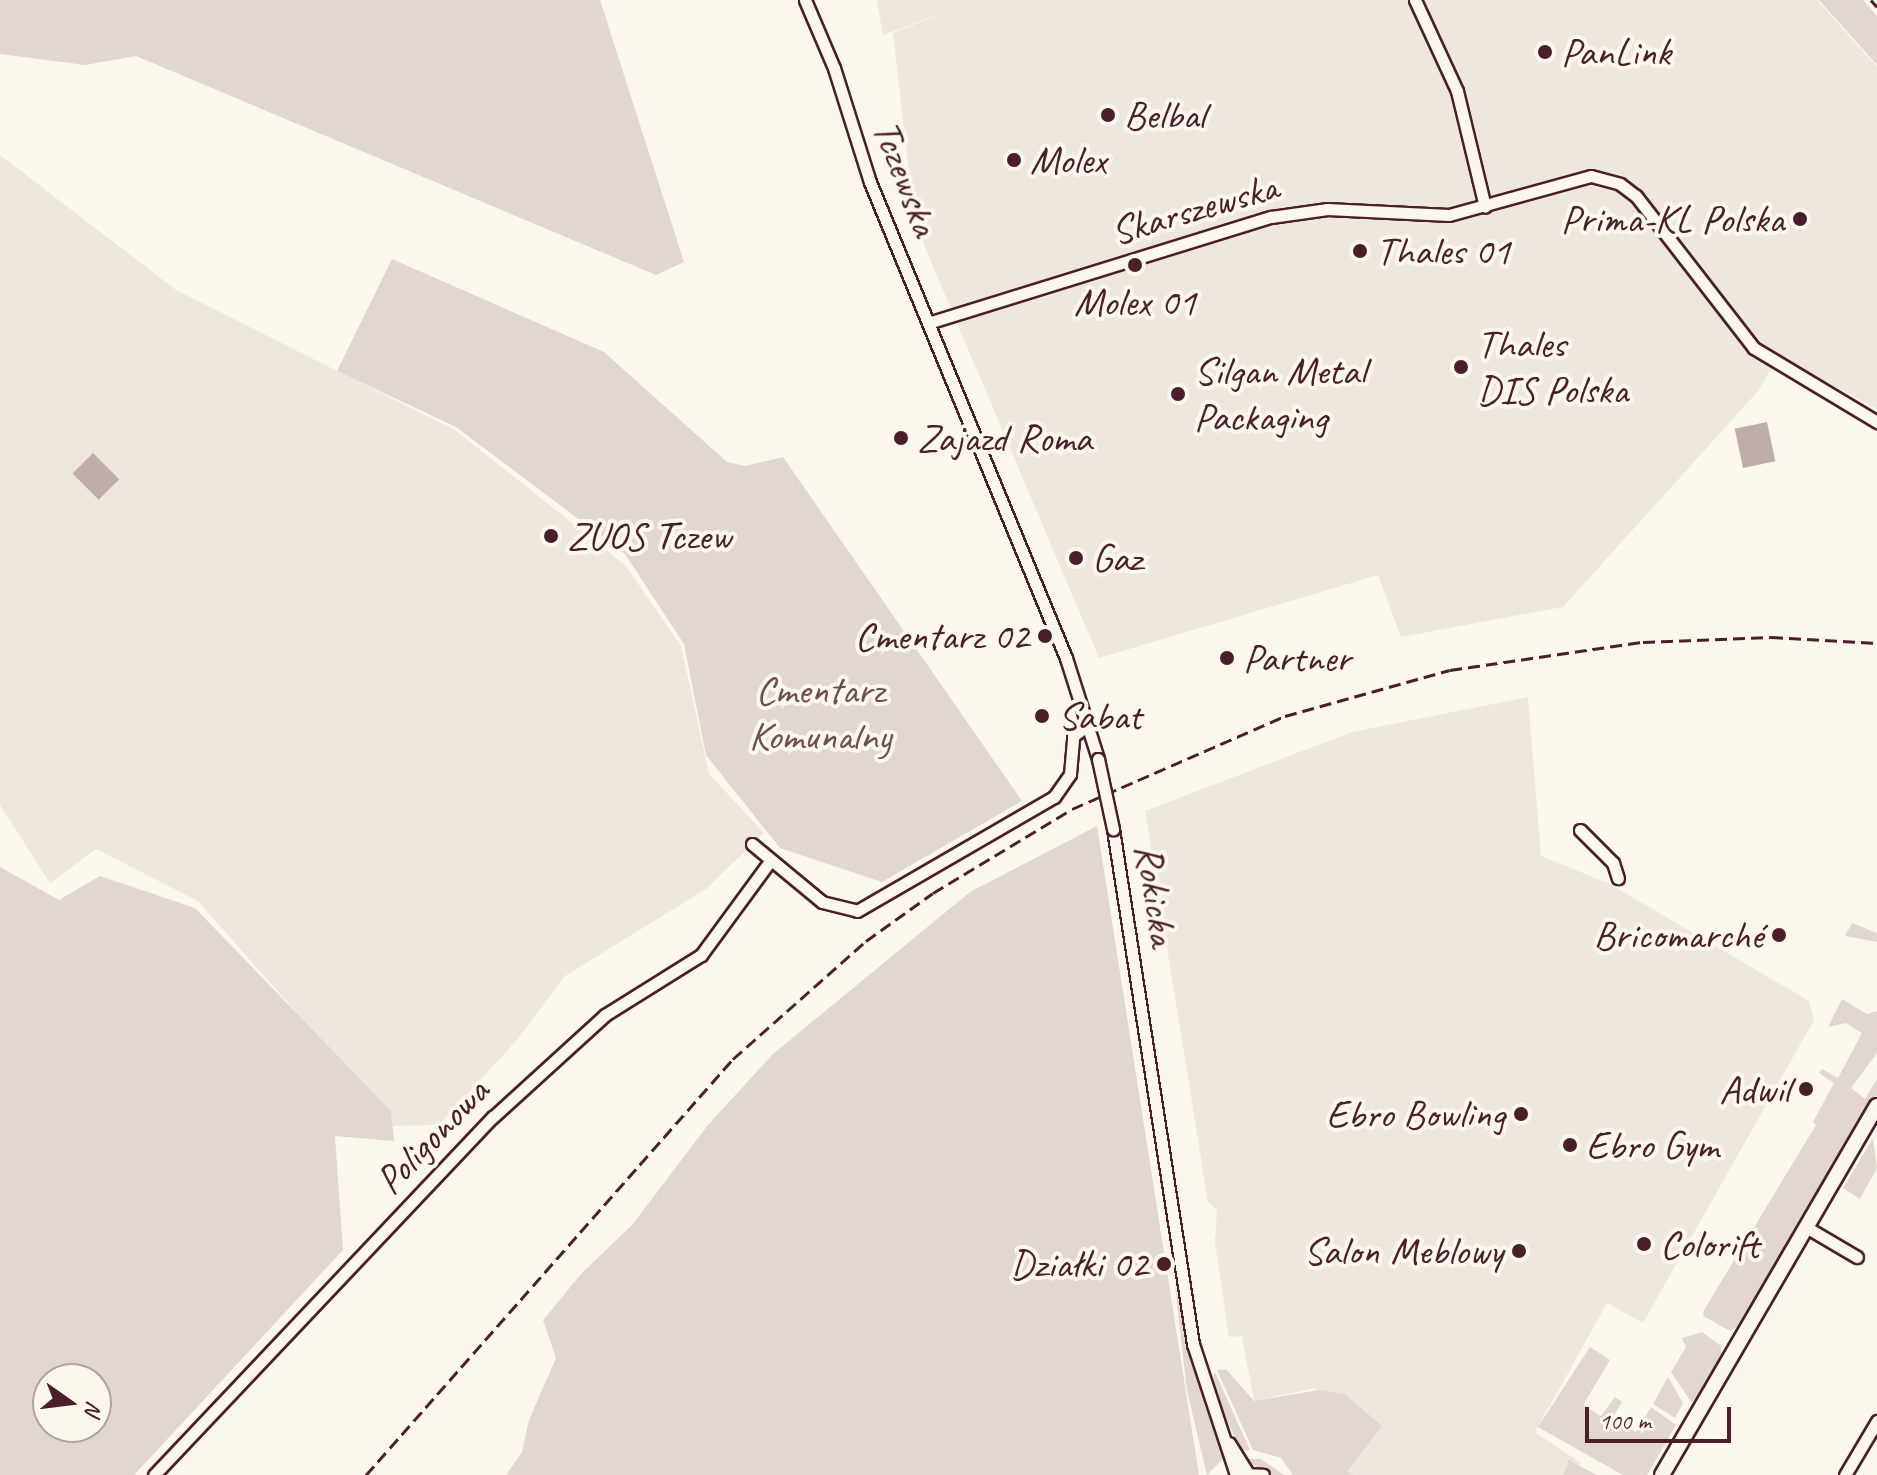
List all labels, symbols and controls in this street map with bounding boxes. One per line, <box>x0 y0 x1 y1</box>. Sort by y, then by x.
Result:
place label: PanLink <box>1561 28 1671 76</box>
marker: PanLink <box>1536 43 1554 61</box>
place label: Belbal <box>1124 91 1205 139</box>
marker: Belbal <box>1099 106 1117 124</box>
street label: Tczewska <box>862 113 950 243</box>
place label: Molex <box>1030 136 1106 184</box>
marker: Molex <box>1005 151 1023 169</box>
street label: Skarszewska <box>1105 162 1283 256</box>
place label: Prima-KL Polska <box>1561 195 1784 243</box>
marker: Prima-KL Polska <box>1791 210 1809 228</box>
place label: Thales 01 <box>1376 227 1510 275</box>
marker: Thales 01 <box>1351 242 1369 260</box>
marker: Molex 01 <box>1126 256 1144 274</box>
place label: Molex 01 <box>1074 278 1196 326</box>
place label: Thales DIS Polska <box>1477 320 1627 414</box>
place label: Silgan Metal Packaging <box>1194 347 1364 441</box>
marker: Thales DIS Polska <box>1452 358 1470 376</box>
marker: Silgan Metal Packaging <box>1169 385 1187 403</box>
place label: Zajazd Roma <box>917 414 1090 462</box>
marker: Zajazd Roma <box>892 429 910 447</box>
place label: ZUOS Tczew <box>567 512 731 560</box>
marker: ZUOS Tczew <box>542 527 560 545</box>
place label: Gaz <box>1092 534 1142 582</box>
marker: Gaz <box>1067 549 1085 567</box>
place label: Cmentarz 02 <box>855 612 1029 660</box>
marker: Cmentarz 02 <box>1036 627 1054 645</box>
place label: Partner <box>1243 634 1350 682</box>
marker: Partner <box>1218 649 1236 667</box>
park label: Cmentarz Komunalny <box>749 666 891 760</box>
place label: Sabat <box>1058 692 1141 740</box>
marker: Sabat <box>1033 707 1051 725</box>
street label: Rokicka <box>1124 841 1188 949</box>
place label: Bricomarché <box>1594 911 1763 959</box>
marker: Bricomarché <box>1770 926 1788 944</box>
place label: Adwil <box>1719 1065 1790 1113</box>
street label: Poligonowa <box>365 1068 499 1204</box>
marker: Adwil <box>1797 1080 1815 1098</box>
place label: Ebro Bowling <box>1327 1090 1505 1138</box>
marker: Ebro Bowling <box>1512 1105 1530 1123</box>
place label: Ebro Gym <box>1586 1121 1720 1169</box>
marker: Ebro Gym <box>1561 1136 1579 1154</box>
place label: Colorift <box>1660 1220 1759 1268</box>
place label: Salon Meblowy <box>1304 1227 1503 1275</box>
marker: Colorift <box>1635 1235 1653 1253</box>
place label: Działki 02 <box>1010 1240 1148 1288</box>
marker: Salon Meblowy <box>1510 1242 1528 1260</box>
marker: Działki 02 <box>1155 1255 1173 1273</box>
north arrow <box>32 1363 112 1443</box>
scale bar <box>1589 1391 1735 1441</box>
text: N <box>78 1398 109 1418</box>
text: 100 m <box>1599 1406 1651 1436</box>

